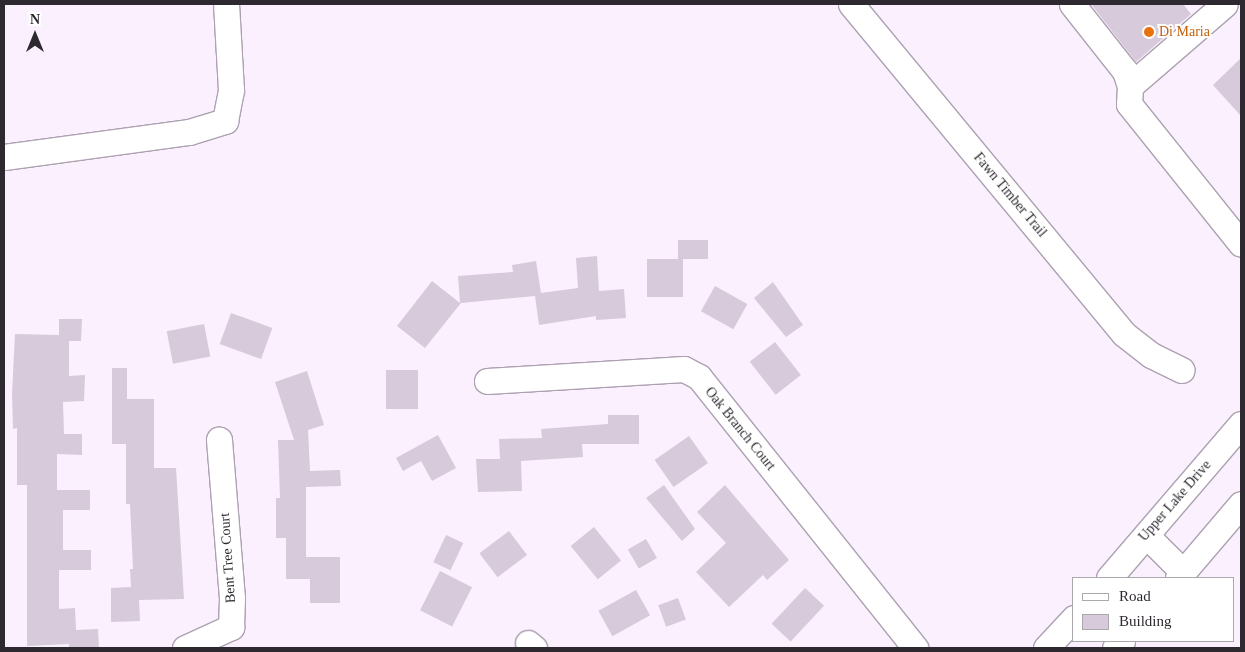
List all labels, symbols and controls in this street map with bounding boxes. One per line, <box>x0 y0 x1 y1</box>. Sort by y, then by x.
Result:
north arrow <box>10 10 60 60</box>
text: N <box>30 12 40 27</box>
place label: Di Maria <box>1159 24 1210 40</box>
marker: Di Maria <box>1143 26 1155 38</box>
street label: Fawn Timber Trail <box>970 149 1050 241</box>
street label: Oak Branch Court <box>701 384 779 474</box>
street label: Upper Lake Drive <box>1135 457 1215 545</box>
street label: Bent Tree Court <box>216 512 240 604</box>
legend <box>1072 577 1235 642</box>
text: Road <box>1119 588 1151 604</box>
text: Building <box>1119 613 1172 629</box>

